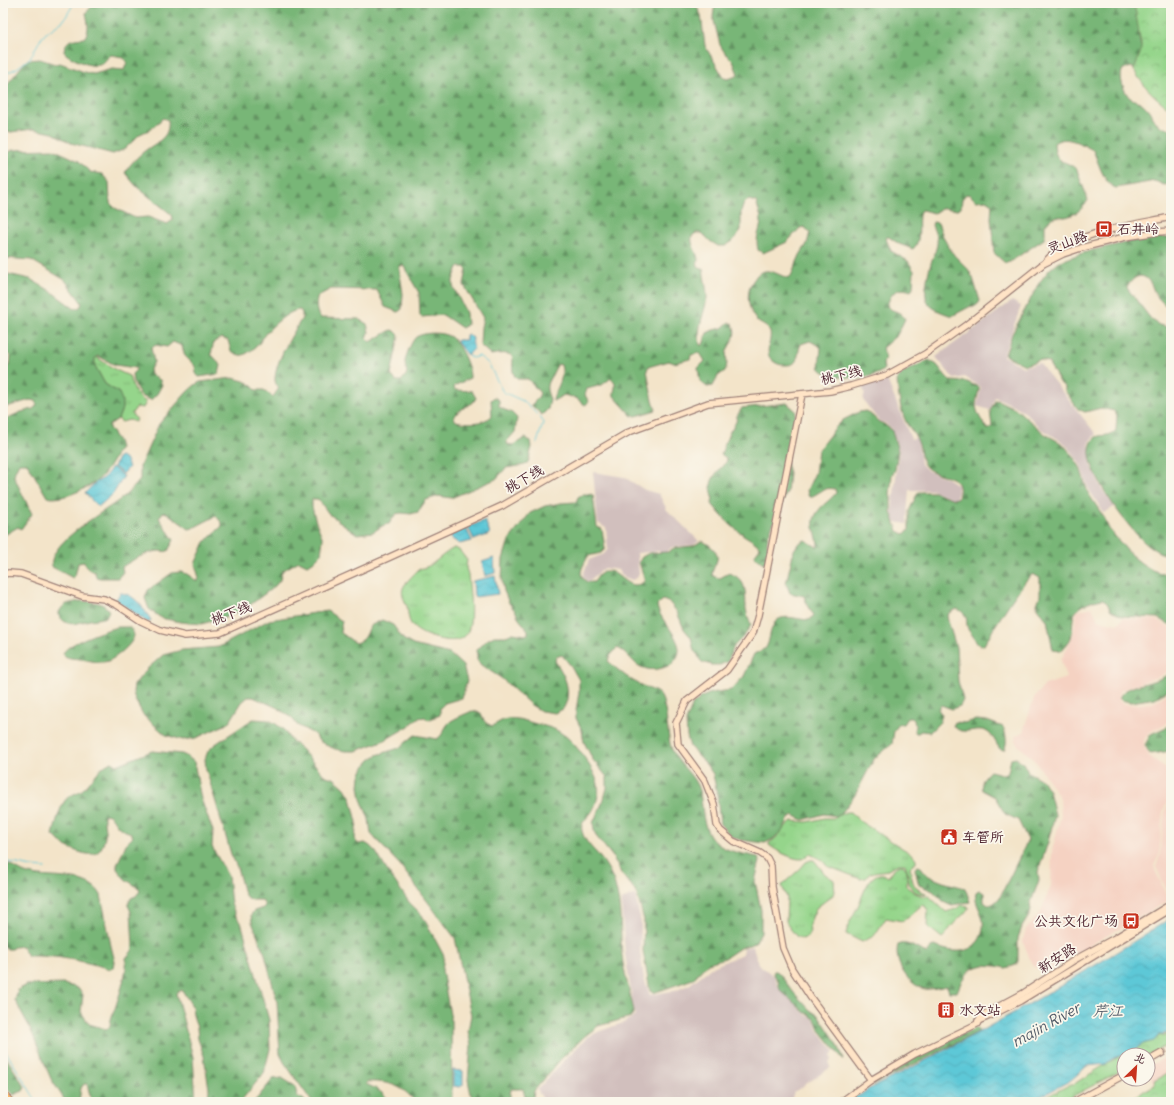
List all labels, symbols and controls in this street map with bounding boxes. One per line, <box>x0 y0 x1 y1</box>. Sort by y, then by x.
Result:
bus stop icon: 石井岭 <box>1094 219 1114 239</box>
place label: 石井岭 <box>1117 220 1159 238</box>
street label: 灵山路 <box>1044 226 1090 258</box>
street label: 桃下线 <box>819 362 863 388</box>
street label: 桃下线 <box>501 461 547 497</box>
street label: 桃下线 <box>208 597 254 629</box>
public building icon: 车管所 <box>939 827 959 847</box>
place label: 车管所 <box>962 828 1004 846</box>
bus stop icon: 公共文化广场 <box>1121 911 1141 931</box>
place label: 公共文化广场 <box>1034 912 1118 930</box>
street label: 新安路 <box>1034 939 1080 977</box>
water label: majin River <box>1008 997 1085 1051</box>
building icon: 水文站 <box>936 1000 956 1020</box>
place label: 水文站 <box>959 1001 1001 1019</box>
water label: 芹江 <box>1093 1001 1124 1020</box>
north arrow <box>1116 1047 1156 1087</box>
text: 北 <box>1132 1049 1148 1067</box>

